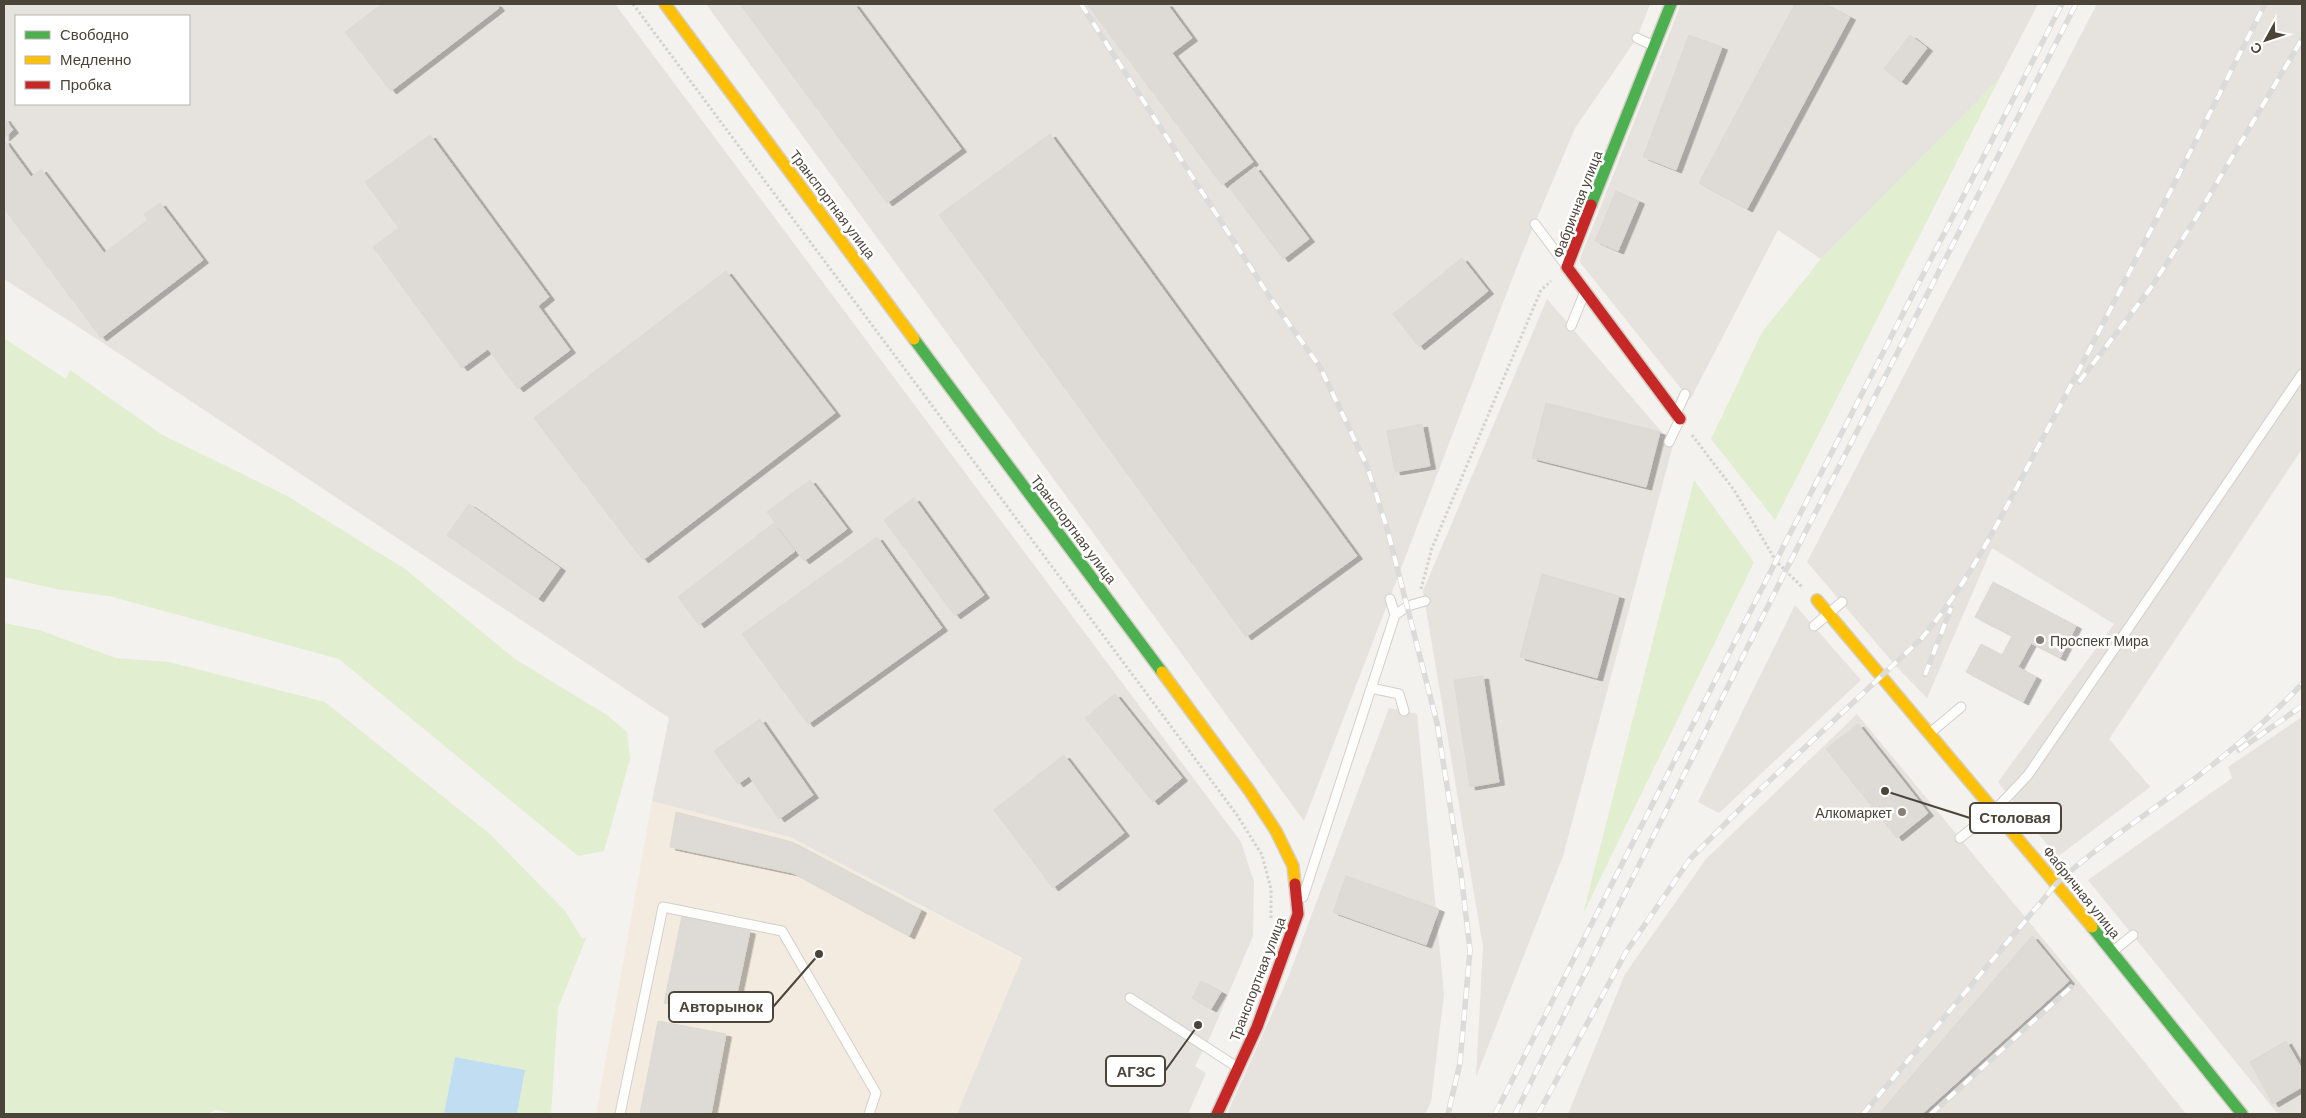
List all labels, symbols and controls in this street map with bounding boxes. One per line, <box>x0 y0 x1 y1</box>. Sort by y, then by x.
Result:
legend <box>15 15 190 105</box>
north arrow <box>2241 15 2291 65</box>
text: Свободно <box>60 25 129 43</box>
text: С <box>2246 39 2265 58</box>
text: Медленно <box>60 50 131 68</box>
text: Пробка <box>60 75 112 93</box>
street label: Транспортная улица <box>787 146 880 262</box>
street label: Фабричная улица <box>1549 148 1605 260</box>
street label: Транспортная улица <box>1028 471 1121 587</box>
place label: Проспект Мира <box>2050 632 2149 649</box>
marker: Проспект Мира <box>2034 634 2046 646</box>
callout: Столовая <box>1970 803 2061 833</box>
place label: Алкомаркет <box>1815 804 1893 821</box>
marker: Алкомаркет <box>1896 806 1908 818</box>
text: Столовая <box>1979 808 2051 826</box>
street label: Фабричная улица <box>2040 842 2125 942</box>
street label: Транспортная улица <box>1225 914 1289 1044</box>
callout: Авторынок <box>669 992 773 1022</box>
text: Авторынок <box>679 997 763 1015</box>
callout: АГЗС <box>1106 1056 1165 1086</box>
text: АГЗС <box>1116 1062 1156 1080</box>

